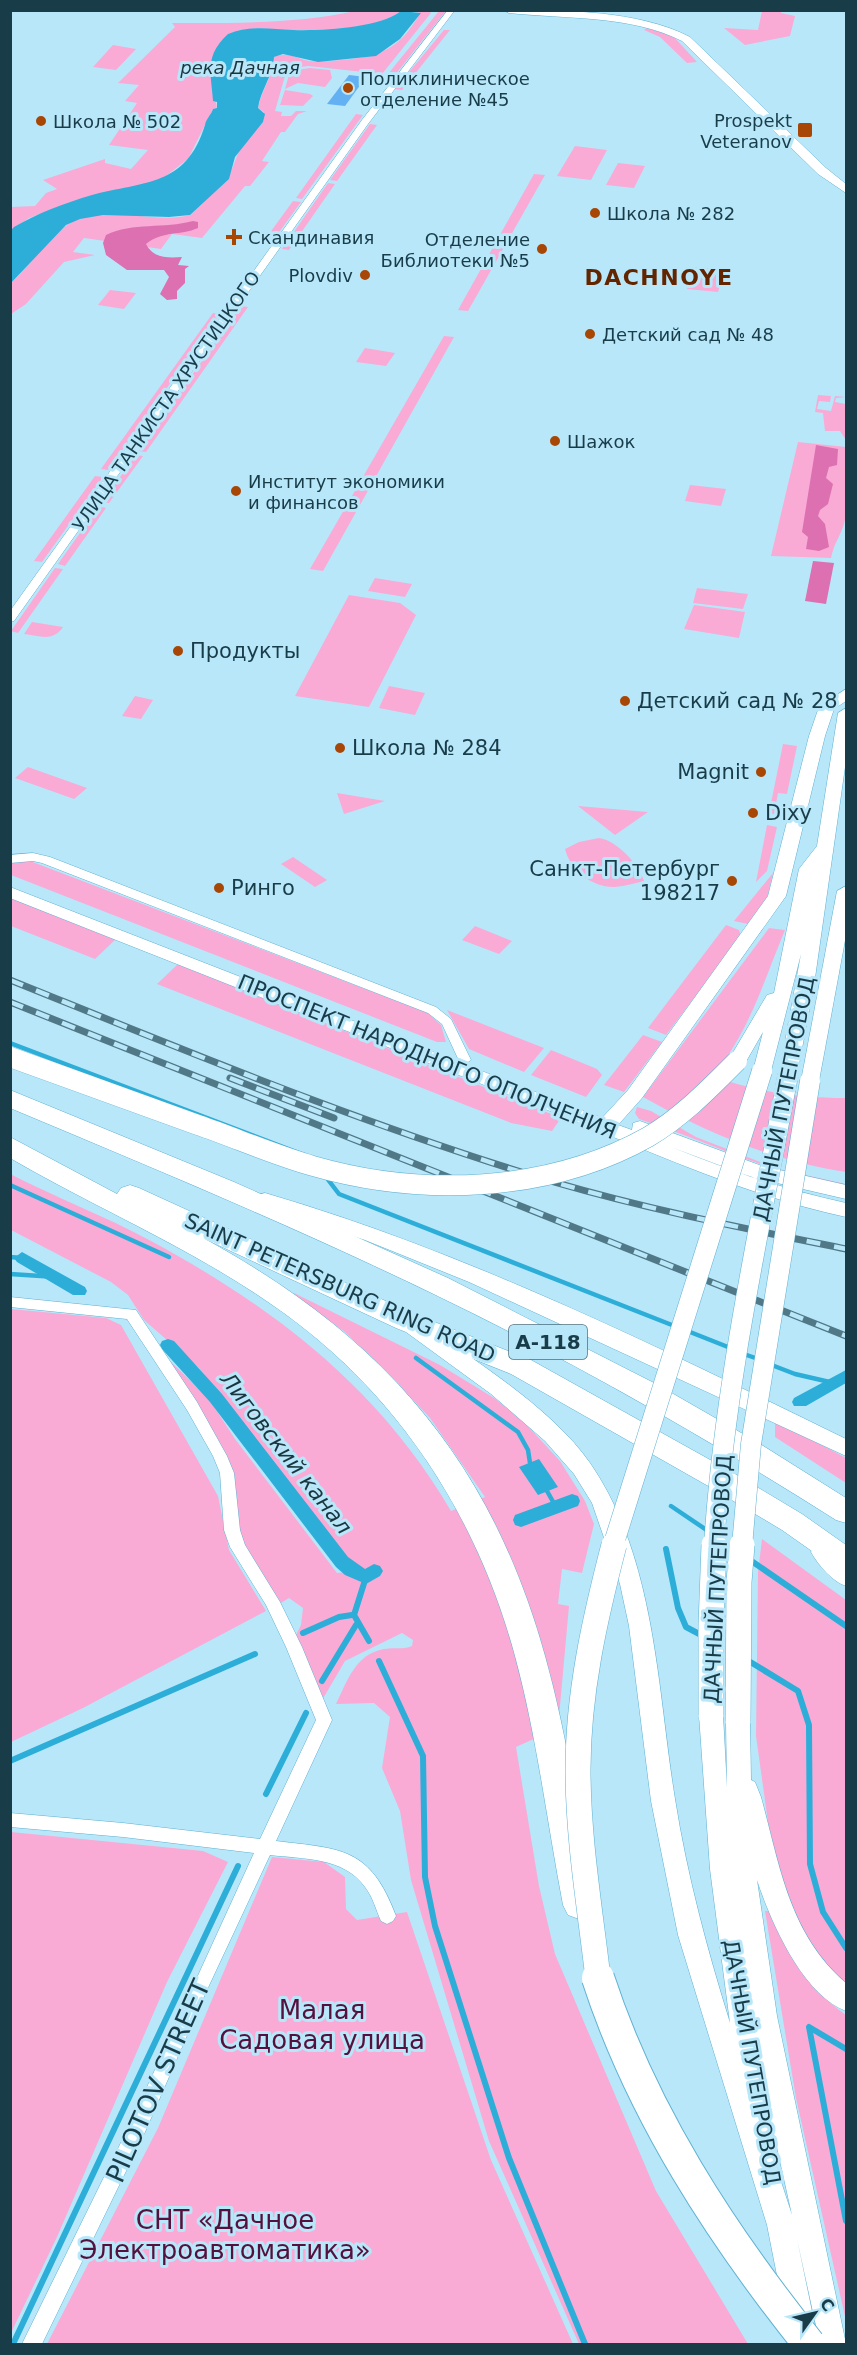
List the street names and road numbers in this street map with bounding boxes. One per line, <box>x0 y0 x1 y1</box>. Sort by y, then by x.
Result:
street label: УЛИЦА ТАНКИСТА ХРУСТИЦКОГО <box>68 267 264 535</box>
street label: ПРОСПЕКТ НАРОДНОГО ОПОЛЧЕНИЯ <box>234 970 620 1144</box>
street label: ДАЧНЫЙ ПУТЕПРОВОД <box>747 974 820 1223</box>
street label: SAINT PETERSBURG RING ROAD <box>181 1208 499 1368</box>
road number: А-118 <box>509 1325 587 1359</box>
street label: ДАЧНЫЙ ПУТЕПРОВОД <box>699 1454 736 1704</box>
street label: ДАЧНЫЙ ПУТЕПРОВОД <box>719 1937 786 2187</box>
street label: PILOTOV STREET <box>100 1975 216 2187</box>

